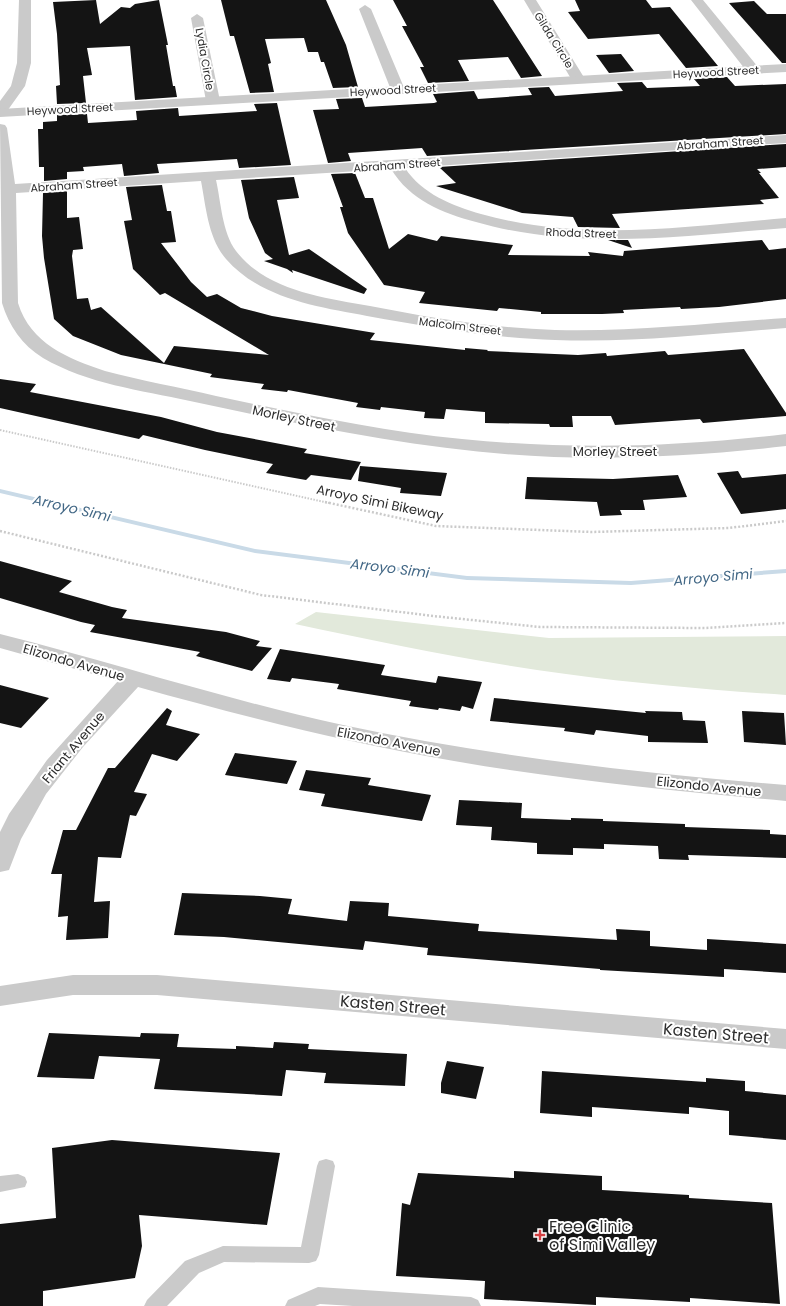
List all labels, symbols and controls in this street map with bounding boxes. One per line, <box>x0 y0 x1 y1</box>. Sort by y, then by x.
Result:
street label: Gilda Circle <box>530 9 578 71</box>
street label: Lydia Circle <box>192 27 218 92</box>
street label: Heywood Street <box>672 62 760 82</box>
street label: Heywood Street <box>349 80 437 100</box>
street label: Heywood Street <box>26 99 114 119</box>
street label: Abraham Street <box>676 132 764 154</box>
street label: Abraham Street <box>353 154 441 176</box>
street label: Abraham Street <box>30 174 118 196</box>
street label: Rhoda Street <box>545 224 617 242</box>
street label: Malcolm Street <box>418 313 502 339</box>
street label: Morley Street <box>251 400 337 437</box>
street label: Morley Street <box>573 442 657 461</box>
street label: Arroyo Simi Bikeway <box>315 480 446 525</box>
water label: Arroyo Simi <box>30 489 113 527</box>
water label: Arroyo Simi <box>348 553 431 583</box>
water label: Arroyo Simi <box>672 564 754 591</box>
street label: Elizondo Avenue <box>21 639 127 686</box>
street label: Friant Avenue <box>38 707 109 787</box>
street label: Elizondo Avenue <box>336 722 442 761</box>
street label: Elizondo Avenue <box>656 772 762 801</box>
street label: Kasten Street <box>339 989 447 1022</box>
street label: Kasten Street <box>662 1017 770 1050</box>
place label: Free Clinic of Simi Valley <box>549 1215 655 1256</box>
marker: Free Clinic of Simi Valley <box>534 1229 546 1241</box>

